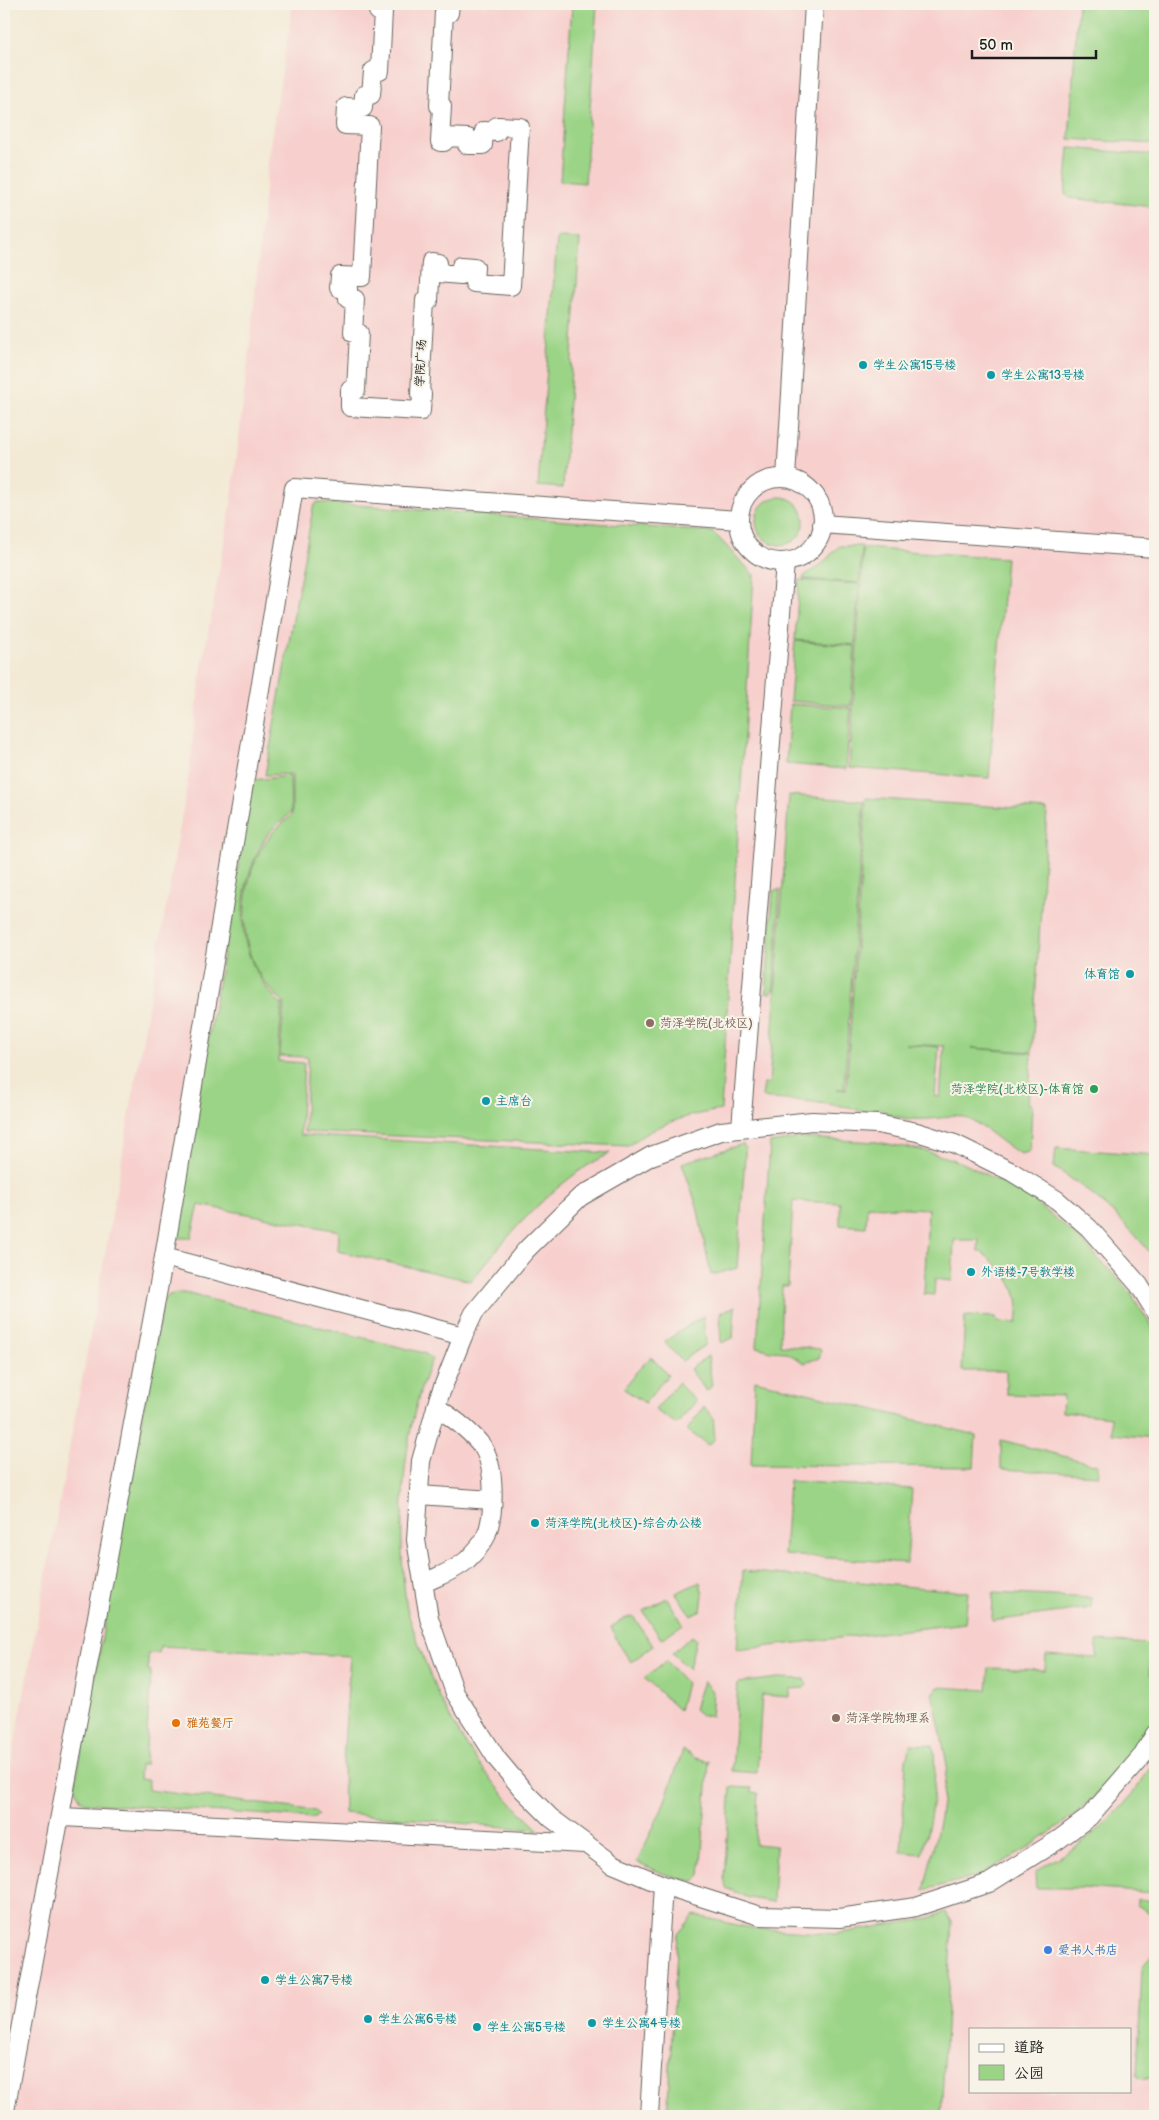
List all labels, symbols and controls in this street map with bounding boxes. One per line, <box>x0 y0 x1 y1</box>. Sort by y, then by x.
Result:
scale bar <box>972 28 1095 60</box>
text: 50 m <box>979 36 1013 55</box>
street label: 学院广场 <box>412 339 430 387</box>
place label: 学生公寓15号楼 <box>873 358 957 373</box>
marker: 学生公寓15号楼 <box>857 359 869 371</box>
place label: 学生公寓13号楼 <box>1001 368 1085 383</box>
marker: 学生公寓13号楼 <box>985 369 997 381</box>
place label: 体育馆 <box>1084 967 1120 982</box>
marker: 体育馆 <box>1124 968 1136 980</box>
place label: 菏泽学院(北校区) <box>660 1016 753 1031</box>
marker: 菏泽学院(北校区) <box>644 1017 656 1029</box>
place label: 菏泽学院(北校区)-体育馆 <box>951 1082 1084 1097</box>
marker: 菏泽学院(北校区)-体育馆 <box>1088 1083 1100 1095</box>
place label: 主席台 <box>496 1094 532 1109</box>
marker: 主席台 <box>480 1095 492 1107</box>
place label: 外语楼-7号教学楼 <box>981 1265 1075 1280</box>
marker: 外语楼-7号教学楼 <box>965 1266 977 1278</box>
place label: 菏泽学院(北校区)-综合办公楼 <box>545 1516 702 1531</box>
marker: 菏泽学院(北校区)-综合办公楼 <box>529 1517 541 1529</box>
place label: 菏泽学院物理系 <box>846 1711 930 1726</box>
marker: 菏泽学院物理系 <box>830 1712 842 1724</box>
place label: 雅苑餐厅 <box>186 1716 234 1731</box>
marker: 雅苑餐厅 <box>170 1717 182 1729</box>
place label: 爱书人书店 <box>1058 1943 1118 1958</box>
marker: 爱书人书店 <box>1042 1944 1054 1956</box>
place label: 学生公寓7号楼 <box>275 1973 353 1988</box>
marker: 学生公寓7号楼 <box>259 1974 271 1986</box>
place label: 学生公寓6号楼 <box>378 2012 457 2027</box>
marker: 学生公寓6号楼 <box>362 2013 374 2025</box>
place label: 学生公寓4号楼 <box>602 2016 681 2031</box>
marker: 学生公寓4号楼 <box>586 2017 598 2029</box>
place label: 学生公寓5号楼 <box>487 2020 566 2035</box>
marker: 学生公寓5号楼 <box>471 2021 483 2033</box>
legend <box>969 2028 1132 2092</box>
text: 道路 <box>1014 2038 1044 2057</box>
text: 公园 <box>1014 2064 1044 2083</box>

